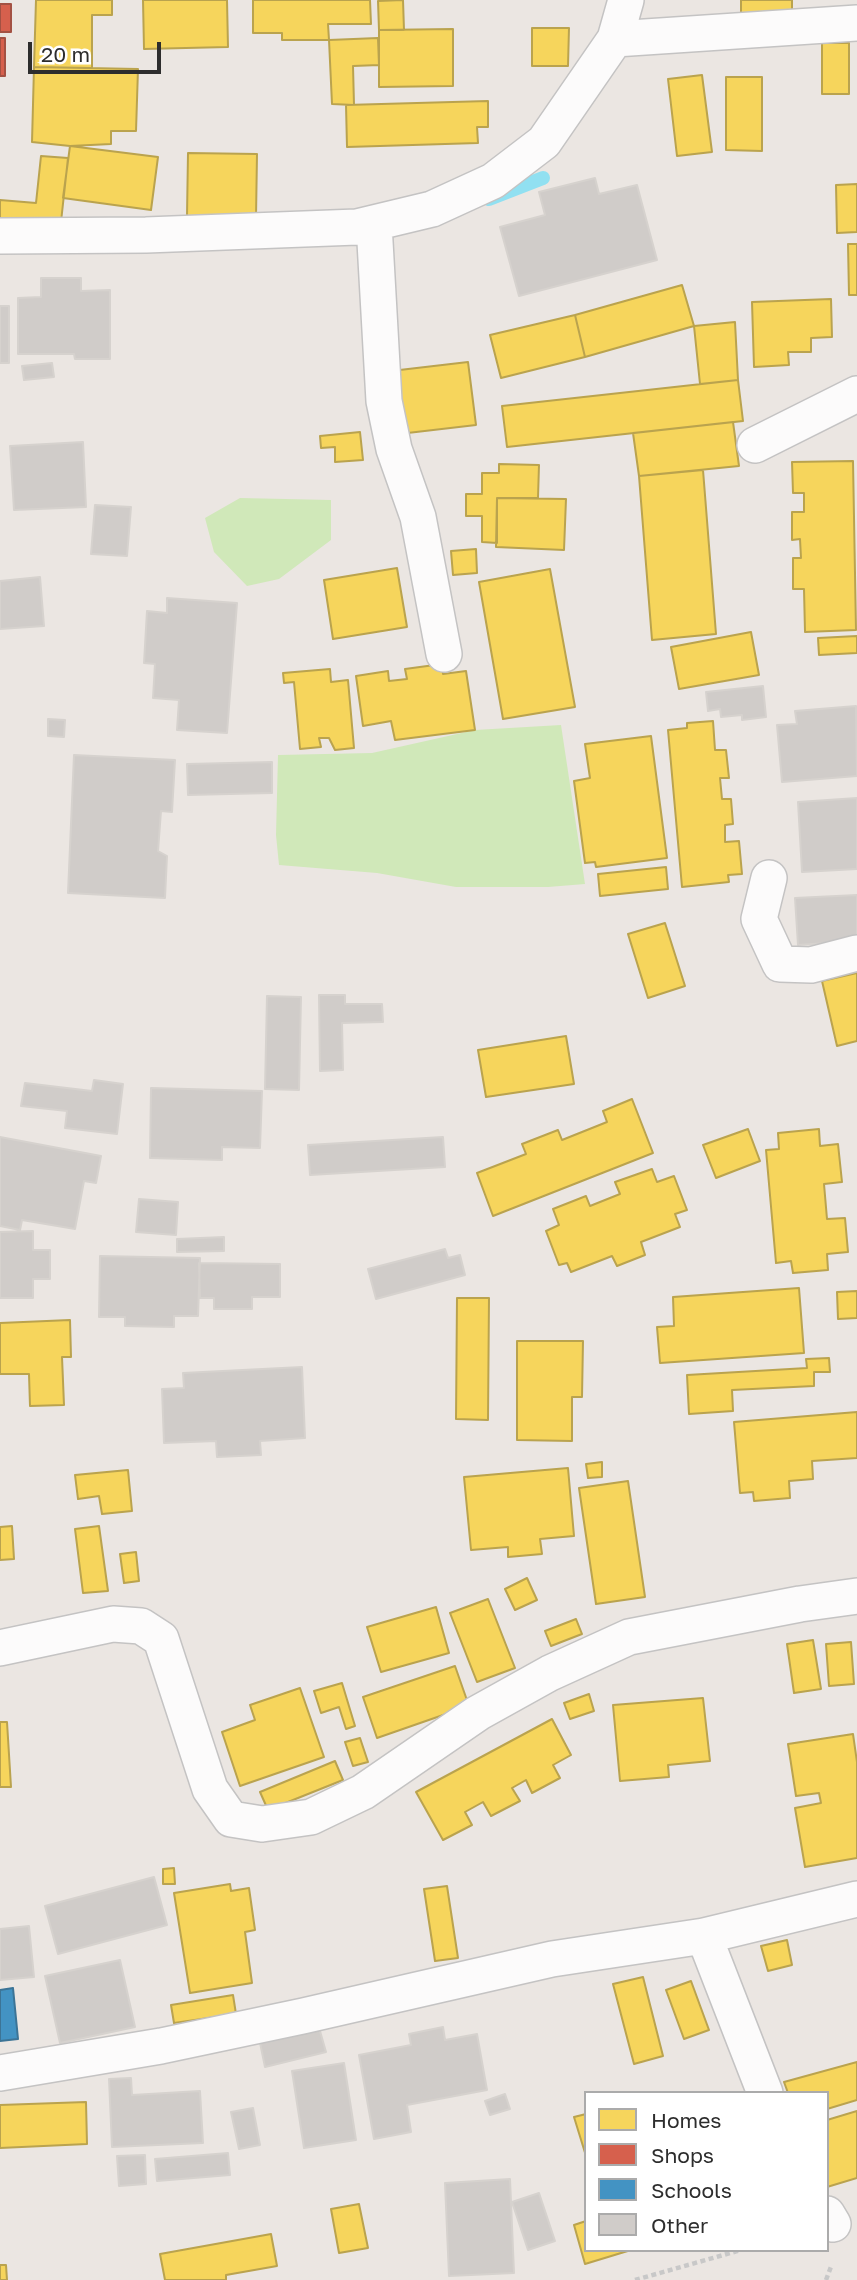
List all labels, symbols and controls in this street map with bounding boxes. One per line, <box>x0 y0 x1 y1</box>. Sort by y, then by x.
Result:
scale bar <box>32 28 164 72</box>
text: 20 m <box>41 41 90 67</box>
legend <box>584 2091 829 2252</box>
text: Homes <box>651 2107 721 2133</box>
text: Shops <box>651 2142 714 2168</box>
text: Schools <box>651 2177 732 2203</box>
text: Other <box>651 2212 708 2238</box>

